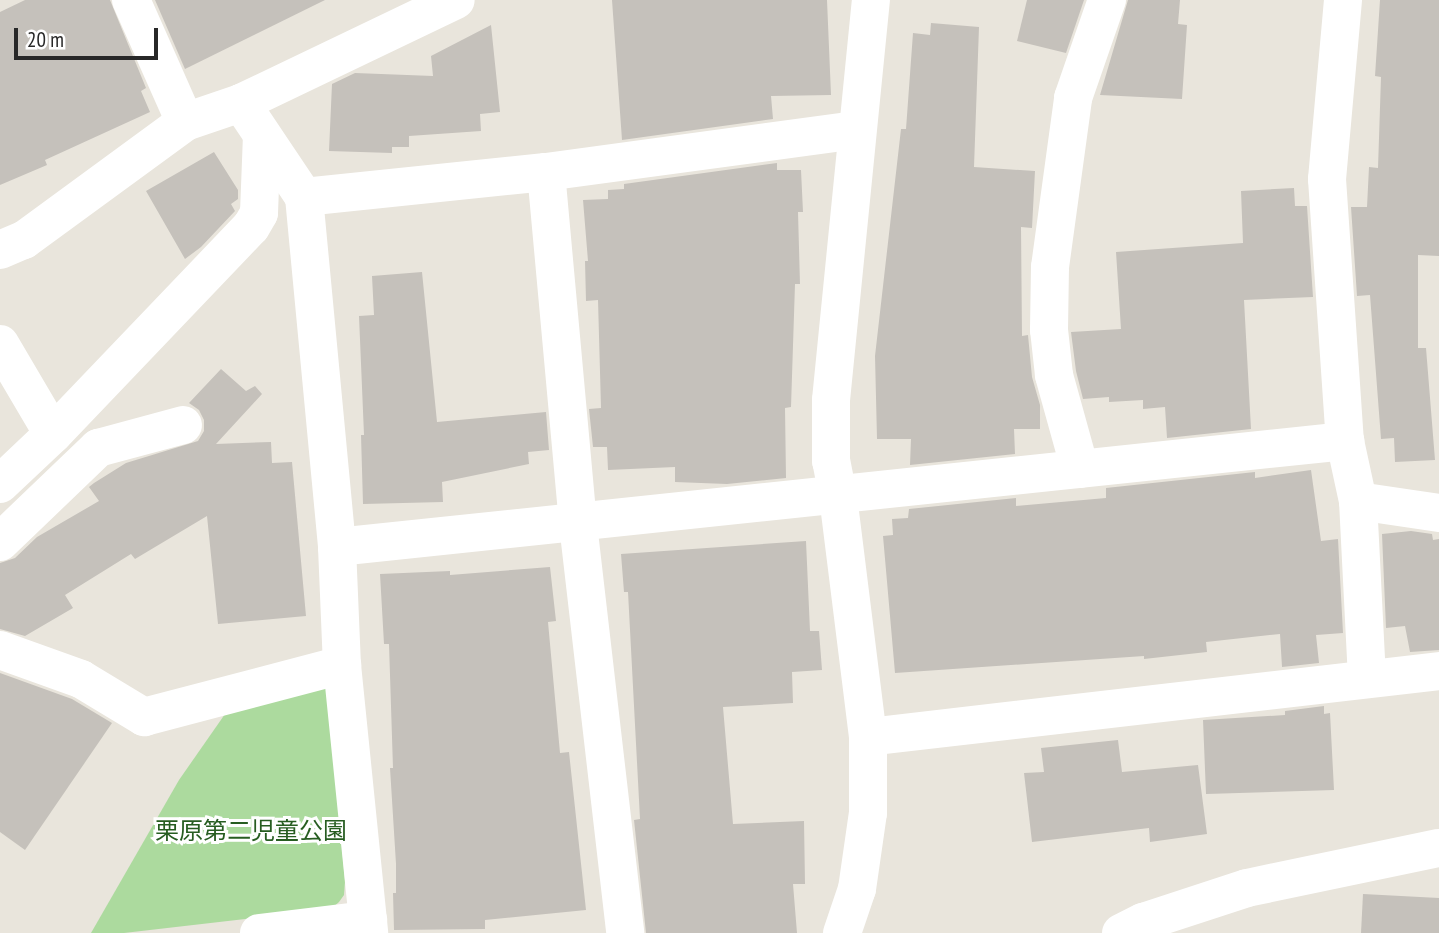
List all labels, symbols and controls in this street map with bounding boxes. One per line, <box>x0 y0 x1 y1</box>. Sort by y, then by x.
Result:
scale bar <box>18 14 161 58</box>
text: 20 m <box>27 26 64 53</box>
park label: 栗原第二児童公園 <box>155 817 347 845</box>

